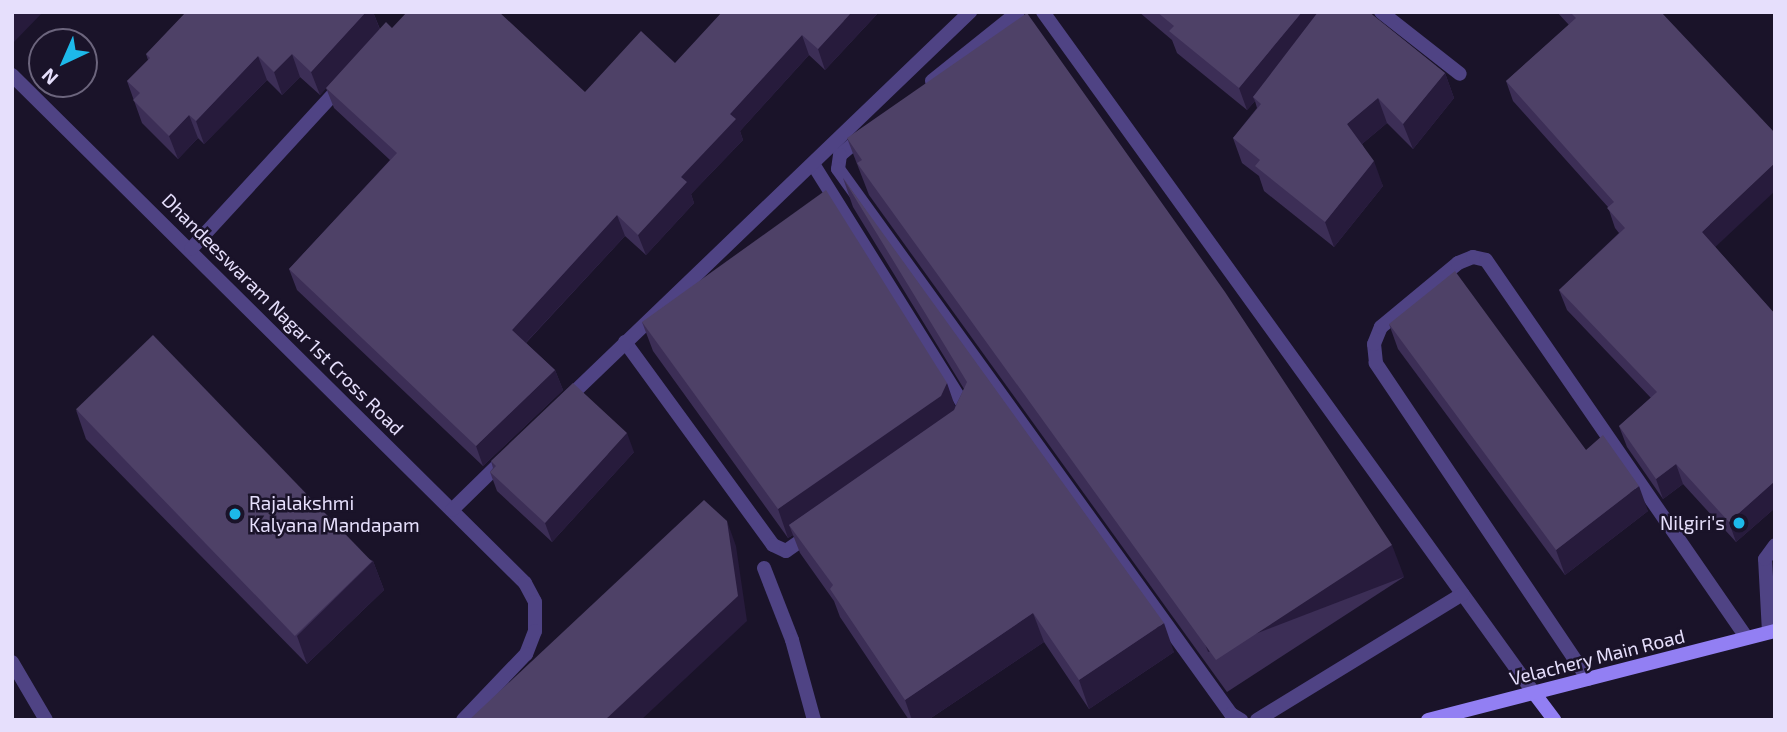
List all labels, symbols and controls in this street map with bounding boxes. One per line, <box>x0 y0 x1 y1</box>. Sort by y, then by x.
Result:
north arrow <box>28 28 98 98</box>
text: N <box>37 64 62 90</box>
street label: Dhandeeswaram Nagar 1st Cross Road <box>157 188 409 440</box>
place label: Rajalakshmi Kalyana Mandapam <box>249 492 420 536</box>
marker: Rajalakshmi Kalyana Mandapam <box>227 506 243 522</box>
place label: Nilgiri's <box>1660 512 1725 534</box>
marker: Nilgiri's <box>1731 515 1747 531</box>
street label: Velachery Main Road <box>1507 624 1687 690</box>

